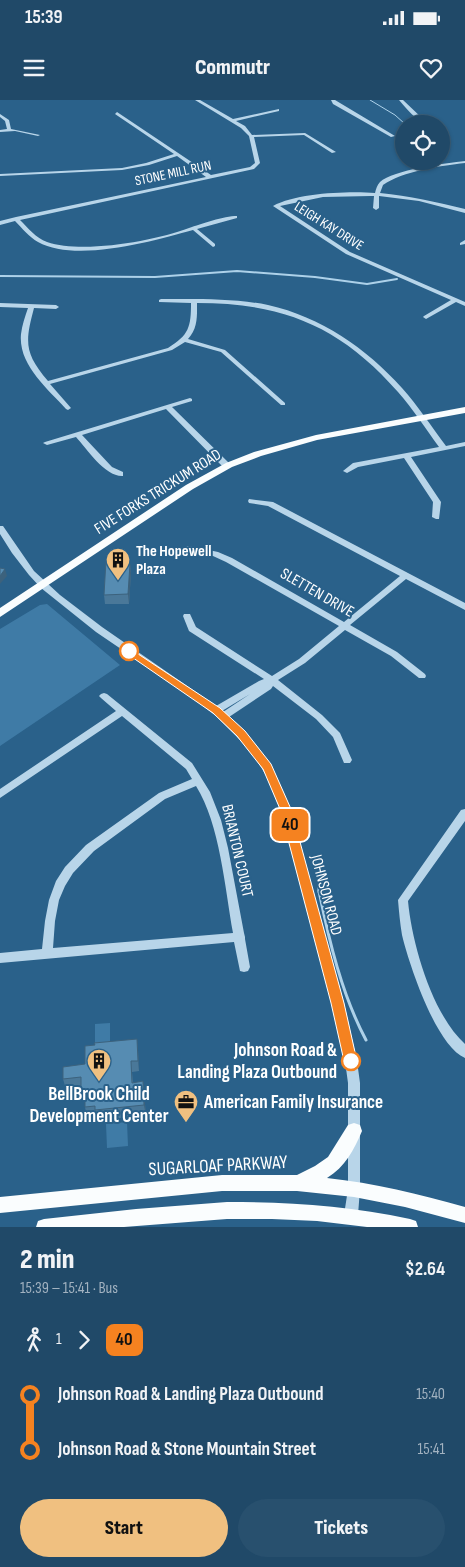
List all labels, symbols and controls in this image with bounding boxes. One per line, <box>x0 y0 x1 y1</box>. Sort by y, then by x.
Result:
text: 15:39 <box>25 6 63 29</box>
icon: menu <box>20 54 48 82</box>
text: Commutr <box>195 54 270 81</box>
icon: heart <box>417 54 445 82</box>
map controls <box>395 115 450 170</box>
button: locate <box>395 115 450 170</box>
street label: STONE MILL RUN <box>133 157 213 189</box>
street label: LEIGH KAY DRIVE <box>291 198 367 254</box>
street label: FIVE FORKS TRICKUM ROAD <box>91 445 225 539</box>
place label: The Hopewell Plaza <box>136 542 211 579</box>
building icon: The Hopewell Plaza <box>105 547 131 581</box>
street label: SLETTEN DRIVE <box>277 564 357 622</box>
unlabelled marker <box>119 641 139 661</box>
street label: BRIANTON COURT <box>217 803 257 900</box>
line badge: 40 <box>268 809 312 841</box>
text: 40 <box>282 814 298 835</box>
street label: JOHNSON ROAD <box>306 852 346 938</box>
place label: Johnson Road & Landing Plaza Outbound <box>177 1039 337 1084</box>
building icon: BellBrook Child Development Center <box>86 1048 112 1082</box>
marker: Johnson Road & Landing Plaza Outbound <box>341 1051 361 1071</box>
place label: BellBrook Child Development Center <box>29 1083 169 1128</box>
office icon: American Family Insurance <box>173 1089 199 1123</box>
place label: American Family Insurance <box>203 1091 383 1114</box>
street label: SUGARLOAF PARKWAY <box>148 1151 288 1181</box>
text: 2 min <box>20 1243 74 1276</box>
text: $2.64 <box>405 1258 445 1281</box>
text: 15:39 – 15:41 · Bus <box>20 1279 118 1298</box>
icon: walk <box>20 1326 48 1354</box>
icon: forward <box>70 1326 98 1354</box>
text: 40 <box>116 1329 133 1350</box>
text: 1 <box>56 1330 62 1349</box>
text: Johnson Road & Landing Plaza Outbound <box>58 1383 324 1406</box>
text: 15:40 <box>416 1385 445 1404</box>
text: Johnson Road & Stone Mountain Street <box>58 1438 316 1461</box>
text: 15:41 <box>418 1440 445 1459</box>
button: Start <box>20 1499 228 1557</box>
button: Tickets <box>238 1499 445 1557</box>

